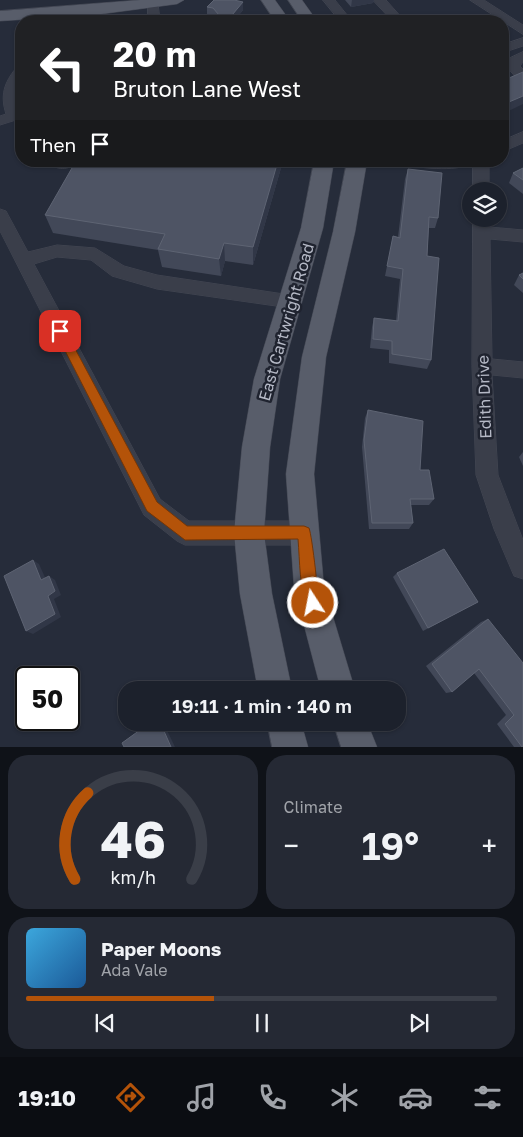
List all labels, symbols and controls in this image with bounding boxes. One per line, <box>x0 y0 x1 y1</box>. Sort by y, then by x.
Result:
text: 20 m <box>113 33 196 75</box>
icon: left <box>30 35 95 100</box>
text: Bruton Lane West <box>113 75 301 102</box>
icon: arrive <box>86 130 114 158</box>
text: Then <box>30 133 76 156</box>
map controls <box>462 182 507 227</box>
button: layers <box>462 182 507 227</box>
street label: East Cartwright Road <box>254 241 318 403</box>
pin <box>39 310 81 352</box>
icon: arrive <box>46 317 74 345</box>
street label: Edith Drive <box>473 355 495 439</box>
position arrow <box>286 576 338 628</box>
speed limit sign: 50 <box>15 666 80 731</box>
text: 19:11 · 1 min · 140 m <box>172 694 352 717</box>
text: Climate <box>284 797 343 817</box>
text: 46 <box>100 807 166 869</box>
text: 19° <box>361 823 419 868</box>
text: − <box>284 829 299 862</box>
text: + <box>482 829 497 862</box>
text: km/h <box>110 866 155 888</box>
text: Paper Moons <box>101 937 221 960</box>
text: Ada Vale <box>101 960 167 980</box>
icon: previous <box>91 1009 119 1037</box>
icon: pause <box>248 1009 276 1037</box>
icon: next <box>405 1009 433 1037</box>
icon: directions <box>113 1080 148 1115</box>
icon: music <box>184 1080 219 1115</box>
icon: phone <box>255 1080 290 1115</box>
icon: climate <box>327 1080 362 1115</box>
icon: car <box>398 1080 433 1115</box>
icon: filters <box>470 1080 505 1115</box>
text: 19:10 <box>18 1084 76 1111</box>

